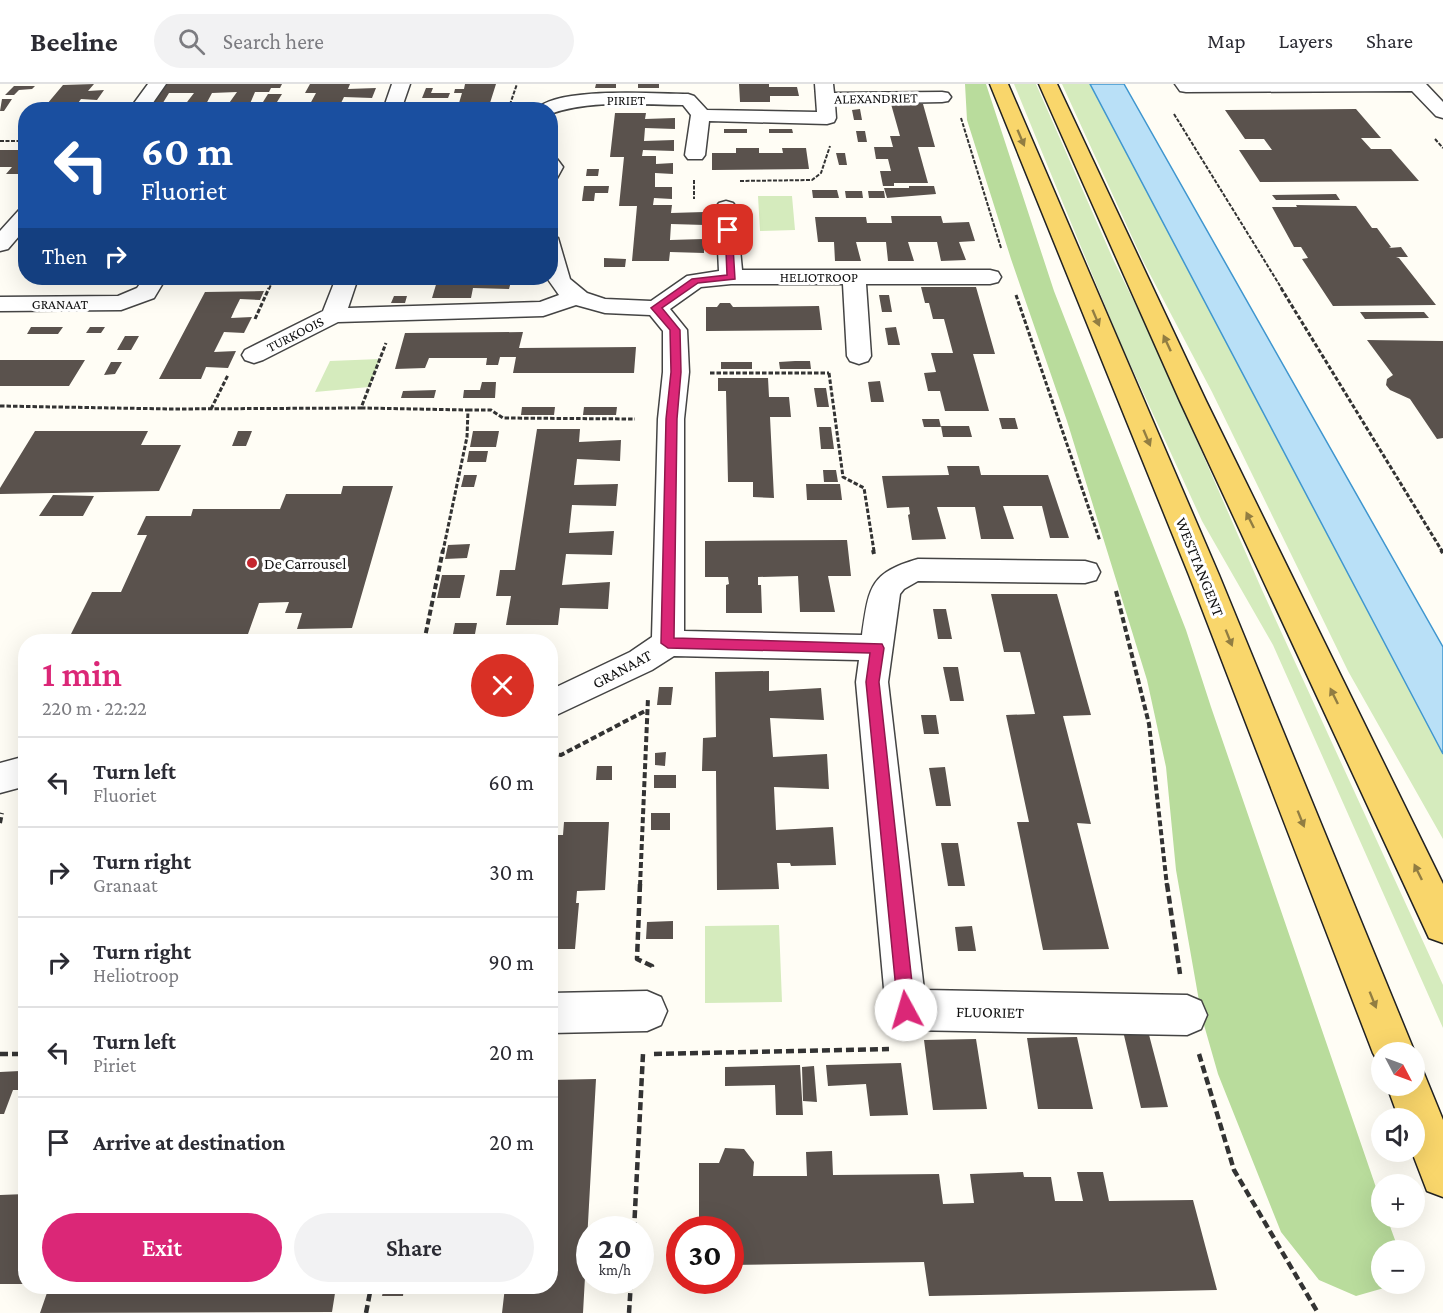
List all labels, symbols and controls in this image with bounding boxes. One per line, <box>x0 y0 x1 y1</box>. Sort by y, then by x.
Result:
search box <box>154 14 574 68</box>
icon: search <box>175 25 208 58</box>
text: Beeline <box>30 26 118 57</box>
text: Search here <box>223 29 324 54</box>
text: Map <box>1207 29 1246 53</box>
text: Layers <box>1279 29 1333 53</box>
text: Share <box>1366 29 1413 53</box>
street label: ALEXANDRIET <box>834 89 918 107</box>
street label: PIRIET <box>607 92 646 108</box>
icon: left <box>42 126 120 204</box>
text: 60 m <box>141 127 233 174</box>
one-way arrow <box>1017 129 1026 147</box>
text: Fluoriet <box>141 176 227 206</box>
pin <box>702 204 753 255</box>
icon: arrive <box>711 213 744 246</box>
icon: right <box>99 240 132 273</box>
text: Then <box>42 244 87 269</box>
street label: HELIOTROOP <box>780 269 858 285</box>
street label: GRANAAT <box>32 296 89 312</box>
one-way arrow <box>1092 309 1101 327</box>
street label: TURKOOIS <box>264 313 327 355</box>
one-way arrow <box>1162 335 1171 352</box>
one-way arrow <box>1142 430 1152 448</box>
one-way arrow <box>1245 511 1254 528</box>
street label: WESTTANGENT <box>1172 515 1228 619</box>
place label: De Carrousel <box>264 555 346 572</box>
marker: De Carrousel <box>245 556 259 570</box>
one-way arrow <box>1225 629 1234 647</box>
street label: GRANAAT <box>590 646 655 692</box>
text: 1 min <box>42 654 122 694</box>
button: close <box>471 654 534 717</box>
one-way arrow <box>1329 687 1338 704</box>
text: 220 m · 22:22 <box>42 697 147 719</box>
text: Turn left <box>93 759 176 784</box>
icon: left <box>42 766 75 799</box>
text: 60 m <box>489 770 534 795</box>
text: Fluoriet <box>93 784 156 806</box>
one-way arrow <box>1297 810 1306 828</box>
text: Turn right <box>93 849 191 874</box>
icon: right <box>42 856 75 889</box>
text: 30 m <box>489 860 534 885</box>
one-way arrow <box>1413 863 1422 880</box>
text: Granaat <box>93 874 158 896</box>
text: Turn right <box>93 939 191 964</box>
icon: right <box>42 946 75 979</box>
text: 90 m <box>489 950 534 975</box>
text: Heliotroop <box>93 964 179 986</box>
position arrow <box>874 978 938 1042</box>
one-way arrow <box>1368 992 1378 1010</box>
street label: FLUORIET <box>956 1003 1024 1021</box>
text: Turn left <box>93 1029 176 1054</box>
icon: left <box>42 1036 75 1069</box>
text: 20 m <box>489 1040 534 1065</box>
north arrow <box>1371 1042 1425 1096</box>
map controls <box>1371 1042 1425 1294</box>
text: Piriet <box>93 1054 136 1076</box>
button: sound <box>1371 1108 1425 1162</box>
icon: arrive <box>42 1126 75 1159</box>
text: Arrive at destination <box>93 1130 285 1155</box>
text: 20 m <box>489 1130 534 1155</box>
button: + <box>1371 1174 1425 1228</box>
button: Exit <box>42 1213 282 1282</box>
button: Share <box>294 1213 534 1282</box>
speed limit sign: 30 <box>666 1216 744 1294</box>
text: 20 <box>598 1231 632 1264</box>
button: − <box>1371 1240 1425 1294</box>
text: km/h <box>599 1262 631 1278</box>

